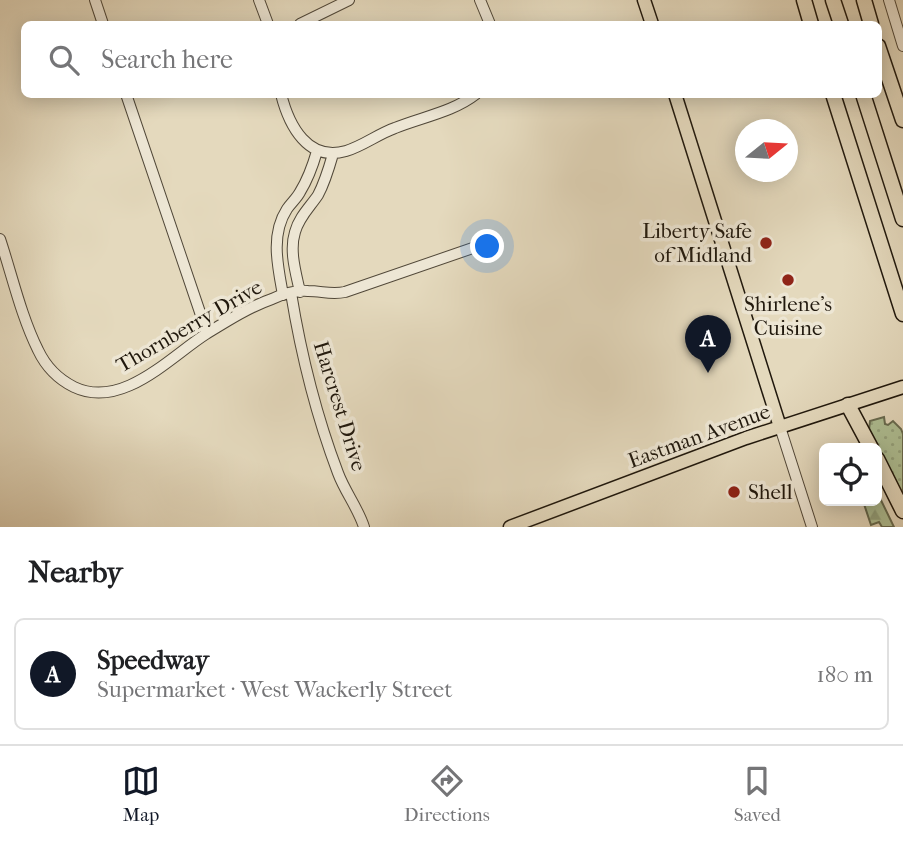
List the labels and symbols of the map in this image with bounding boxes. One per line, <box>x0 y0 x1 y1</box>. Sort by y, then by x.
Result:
north arrow <box>735 119 798 182</box>
place label: Liberty Safe of Midland <box>642 219 753 267</box>
your location <box>470 229 504 263</box>
marker: Liberty Safe of Midland <box>758 235 774 251</box>
marker: Shirlene's Cuisine <box>780 272 796 288</box>
street label: Thornberry Drive <box>112 275 266 377</box>
place label: Shirlene's Cuisine <box>744 292 832 340</box>
pin: A <box>685 315 731 373</box>
street label: Harcrest Drive <box>309 338 371 474</box>
street label: Eastman Avenue <box>625 399 773 473</box>
place label: Shell <box>748 480 793 504</box>
marker: Shell <box>726 484 742 500</box>

